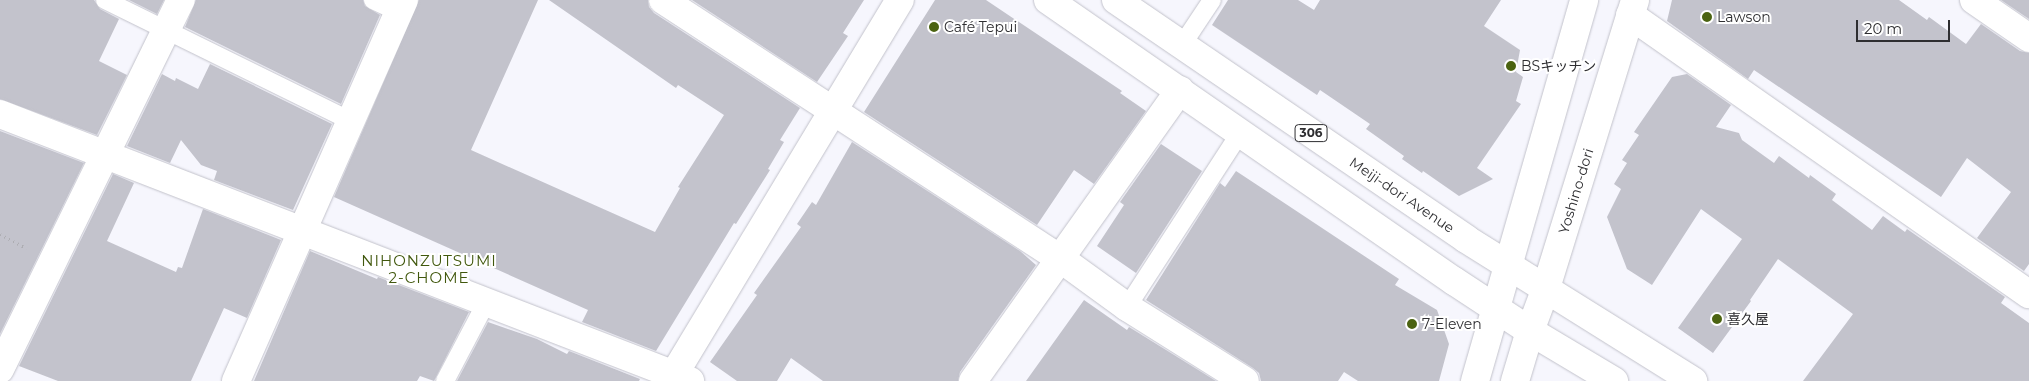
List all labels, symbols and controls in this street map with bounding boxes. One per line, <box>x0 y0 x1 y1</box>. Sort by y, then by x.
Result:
place label: Lawson <box>1717 9 1771 25</box>
scale bar <box>1859 10 1953 42</box>
marker: Lawson <box>1701 11 1713 23</box>
place label: Café Tepui <box>944 19 1017 35</box>
text: 20 m <box>1864 19 1902 38</box>
marker: Café Tepui <box>928 21 940 33</box>
place label: BSキッチン <box>1521 58 1596 74</box>
marker: BSキッチン <box>1505 60 1517 72</box>
road number: 306 <box>1294 124 1328 142</box>
street label: Yoshino-dori <box>1555 146 1597 236</box>
street label: Meiji-dori Avenue <box>1346 154 1458 236</box>
district label: NIHONZUTSUMI 2-CHOME <box>360 251 498 286</box>
place label: 喜久屋 <box>1727 311 1769 327</box>
marker: 喜久屋 <box>1711 313 1723 325</box>
place label: 7-Eleven <box>1422 316 1482 332</box>
marker: 7-Eleven <box>1406 318 1418 330</box>

